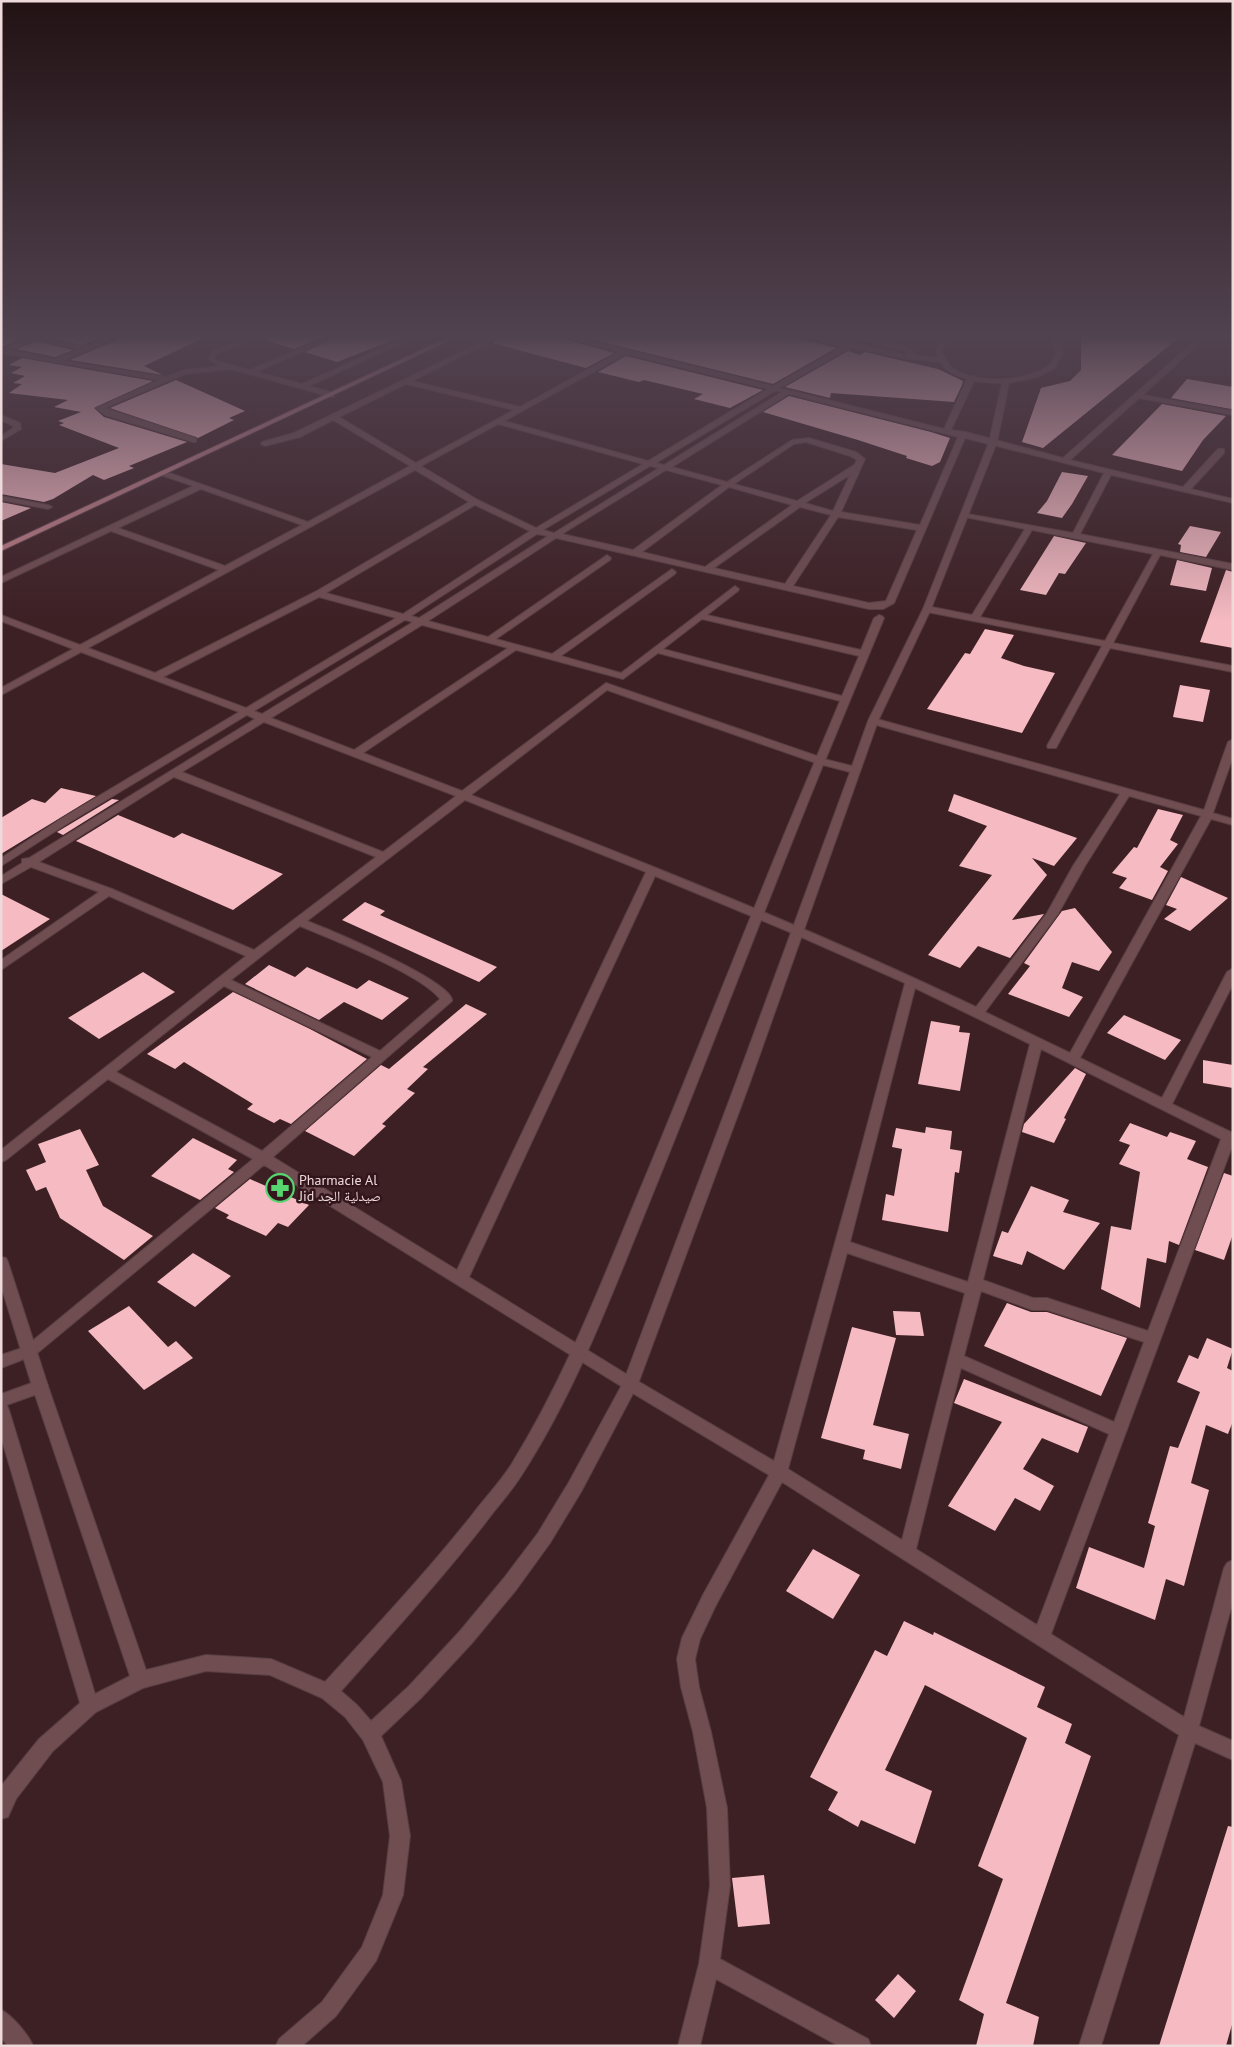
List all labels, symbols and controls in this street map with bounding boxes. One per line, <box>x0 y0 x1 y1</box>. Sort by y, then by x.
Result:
place label: Pharmacie Al Jid صيدلية الجد <box>298 1171 381 1205</box>
pharmacy icon: Pharmacie Al Jid صيدلية الجد <box>265 1173 295 1203</box>

